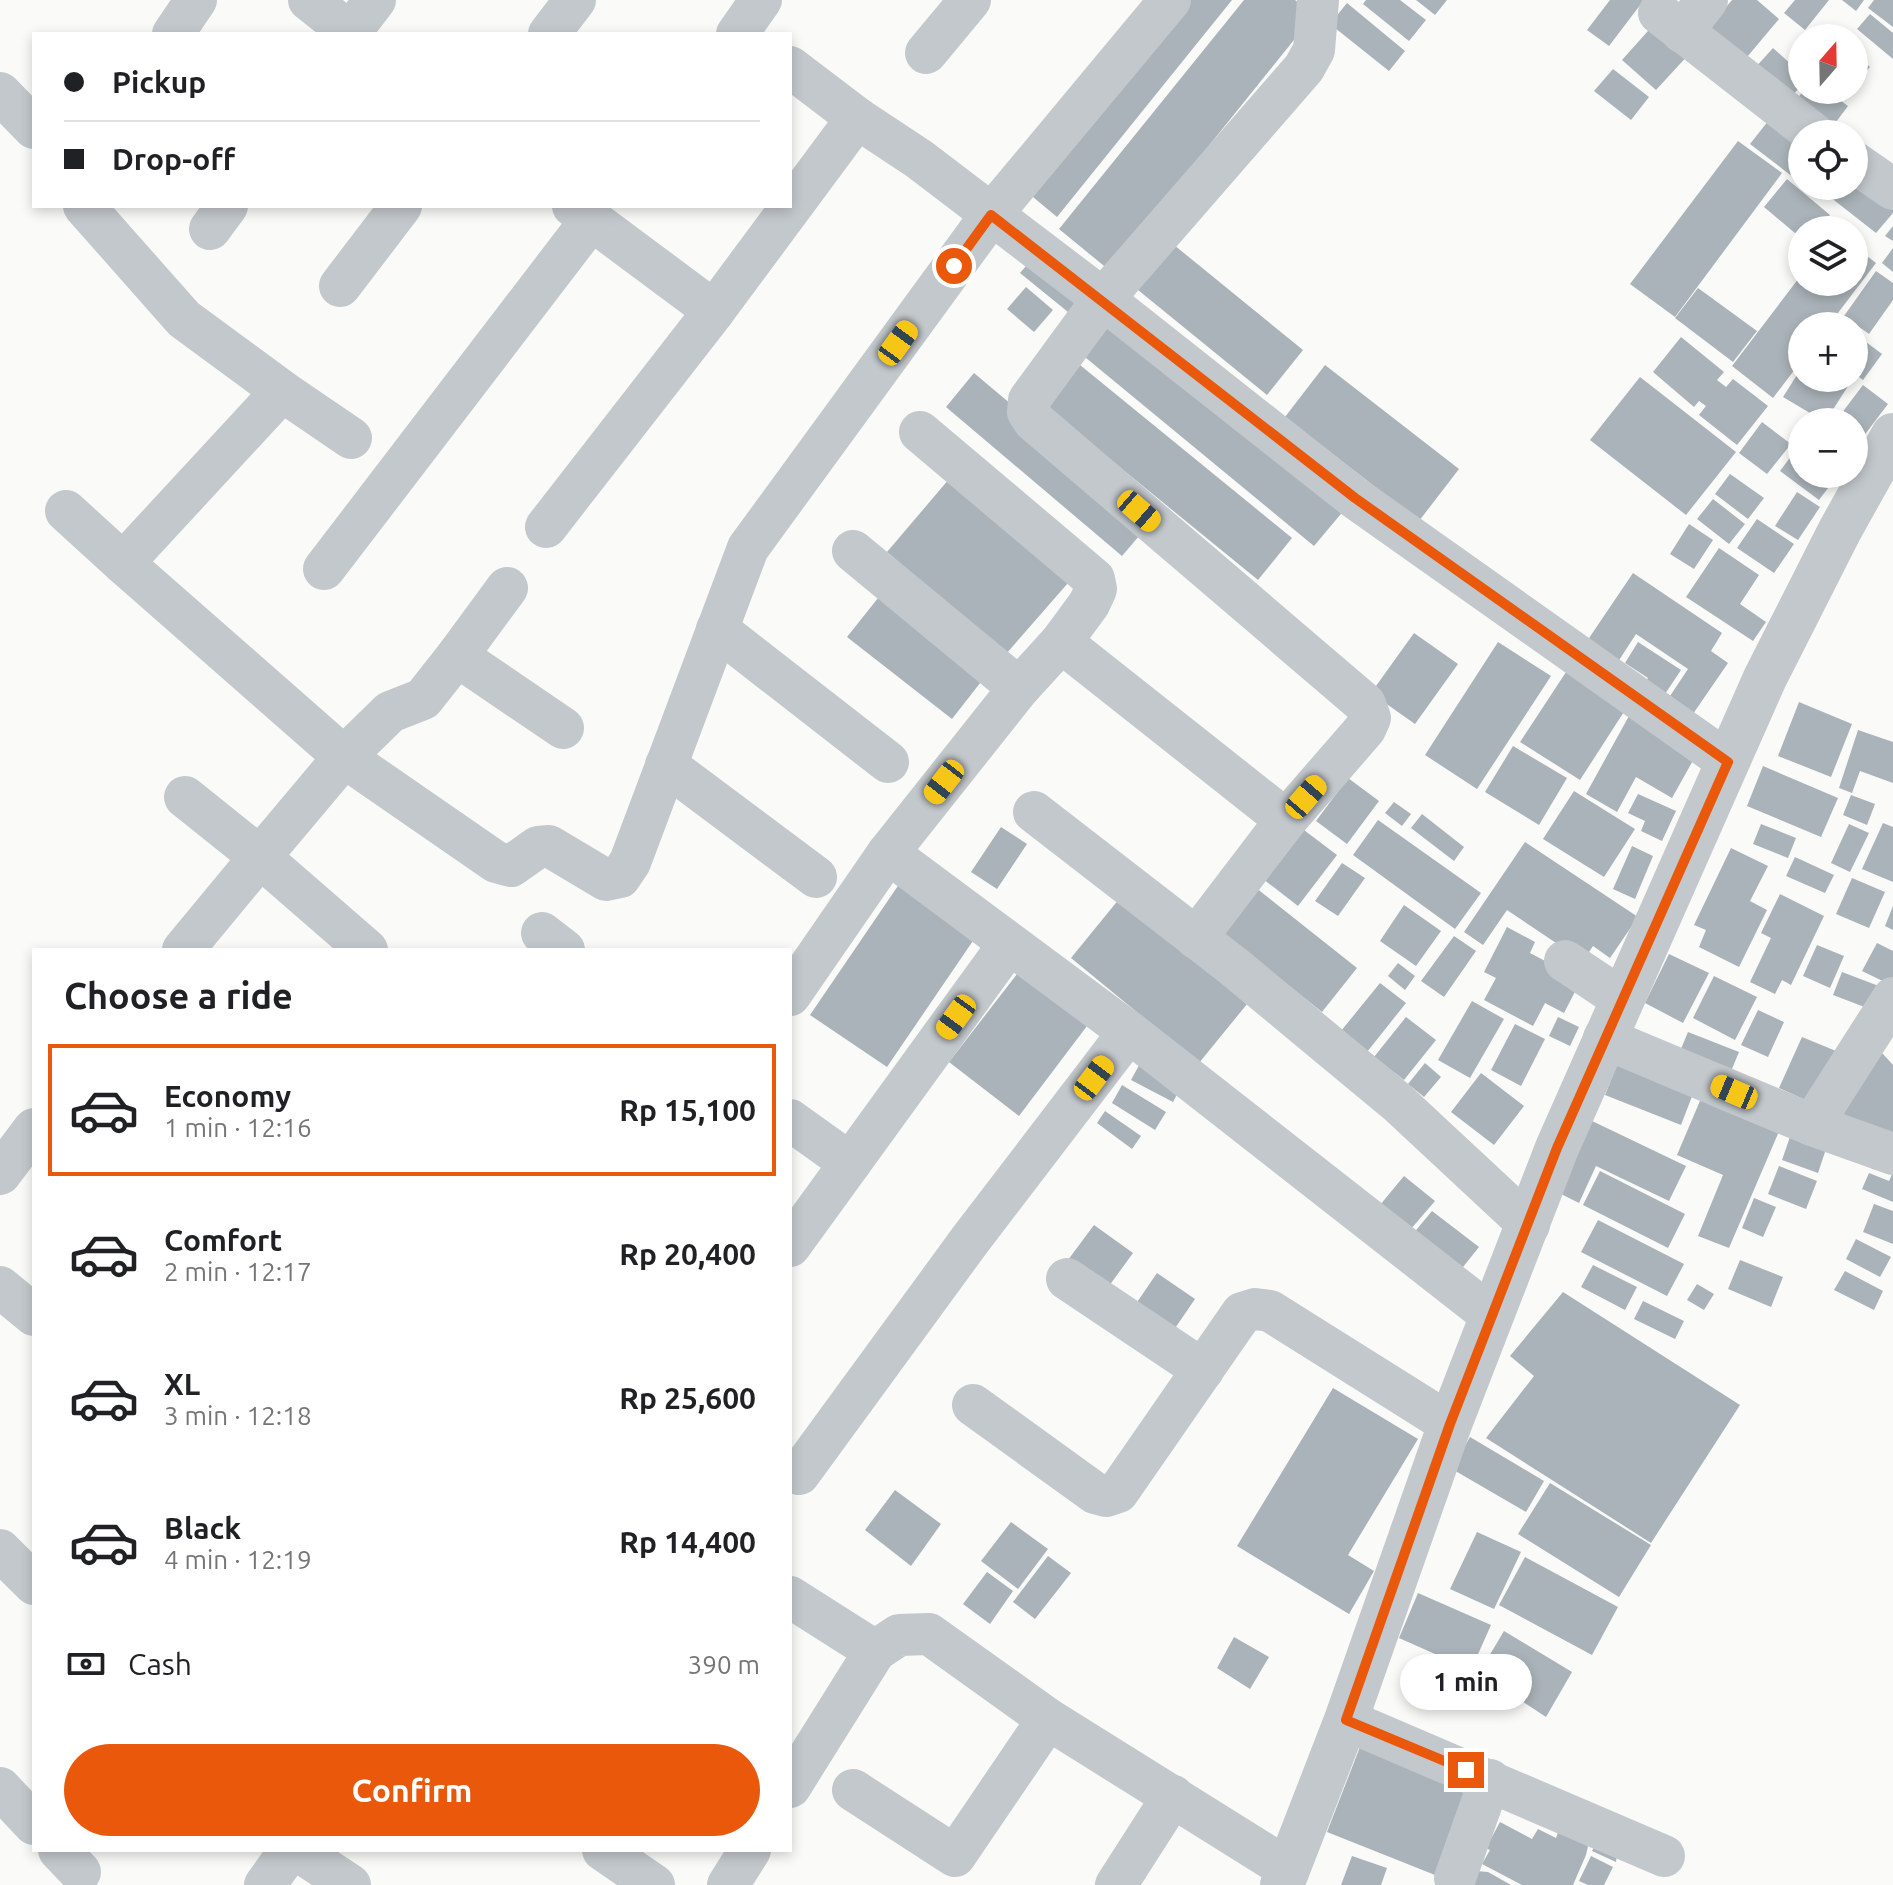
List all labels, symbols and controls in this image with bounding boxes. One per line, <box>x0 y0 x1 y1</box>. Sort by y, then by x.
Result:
north arrow <box>1788 24 1868 104</box>
map controls <box>1788 24 1868 488</box>
text: Pickup <box>112 65 206 99</box>
button: locate <box>1788 120 1868 200</box>
text: Drop-off <box>112 142 235 176</box>
button: layers <box>1788 216 1868 296</box>
route start <box>936 248 972 284</box>
button: + <box>1788 312 1868 392</box>
car <box>874 317 922 369</box>
button: − <box>1788 408 1868 488</box>
car <box>1113 486 1165 536</box>
car <box>920 756 968 808</box>
car <box>1281 771 1331 823</box>
text: Choose a ride <box>64 975 293 1016</box>
car <box>932 991 980 1043</box>
car <box>1070 1052 1118 1104</box>
car <box>1707 1072 1761 1112</box>
icon: car <box>68 1074 140 1146</box>
text: Economy <box>164 1079 291 1113</box>
text: Rp 15,100 <box>619 1093 756 1127</box>
text: 1 min · 12:16 <box>164 1113 312 1142</box>
icon: car <box>68 1218 140 1290</box>
text: Comfort <box>164 1223 282 1257</box>
text: Rp 20,400 <box>619 1237 756 1271</box>
text: 2 min · 12:17 <box>164 1257 312 1286</box>
icon: car <box>68 1362 140 1434</box>
text: XL <box>164 1367 200 1401</box>
text: Rp 25,600 <box>619 1381 756 1415</box>
text: 3 min · 12:18 <box>164 1401 312 1430</box>
icon: car <box>68 1506 140 1578</box>
text: Black <box>164 1511 241 1545</box>
text: Rp 14,400 <box>619 1525 756 1559</box>
text: 4 min · 12:19 <box>164 1545 312 1574</box>
icon: cash <box>64 1642 108 1686</box>
text: Cash <box>128 1647 192 1681</box>
text: 390 m <box>688 1650 760 1679</box>
callout: 1 min <box>1400 1654 1532 1710</box>
text: 1 min <box>1433 1667 1499 1696</box>
button: Confirm <box>64 1744 760 1836</box>
route end <box>1448 1752 1484 1788</box>

